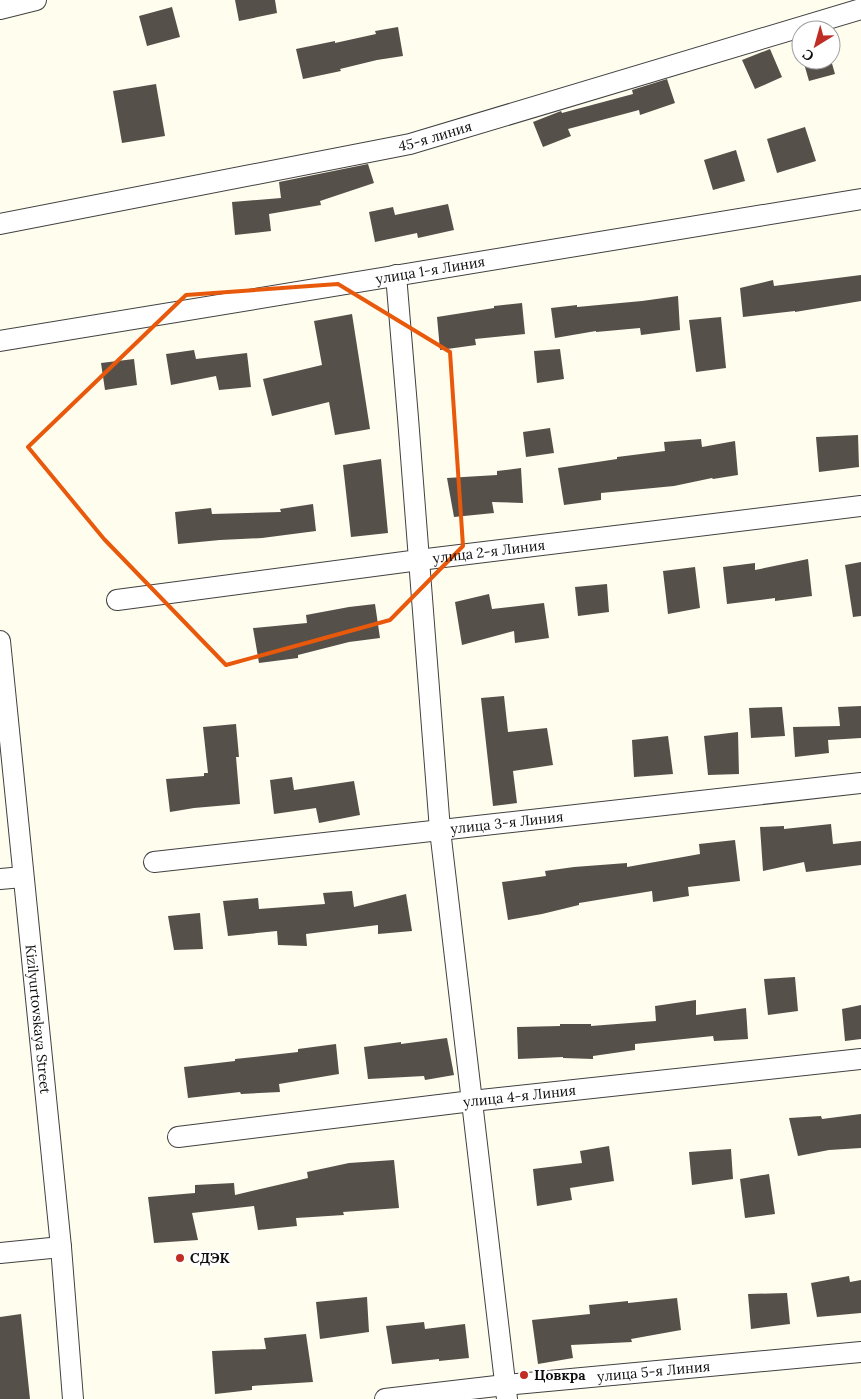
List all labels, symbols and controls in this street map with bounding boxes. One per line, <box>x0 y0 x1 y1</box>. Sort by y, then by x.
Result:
north arrow <box>791 20 841 70</box>
text: С <box>799 45 817 65</box>
street label: 45-я линия <box>397 117 474 155</box>
street label: улица 1-я Линия <box>374 252 486 288</box>
street label: улица 2-я Линия <box>432 536 546 567</box>
street label: улица 3-я Линия <box>449 807 564 838</box>
street label: Kizilyurtovskaya Street <box>22 944 55 1095</box>
street label: улица 4-я Линия <box>462 1081 577 1111</box>
place label: СДЭК <box>190 1249 230 1267</box>
marker: СДЭК <box>174 1252 186 1264</box>
street label: улица 5-я Линия <box>596 1357 711 1385</box>
place label: Цовкра <box>534 1366 586 1384</box>
marker: Цовкра <box>518 1369 530 1381</box>

